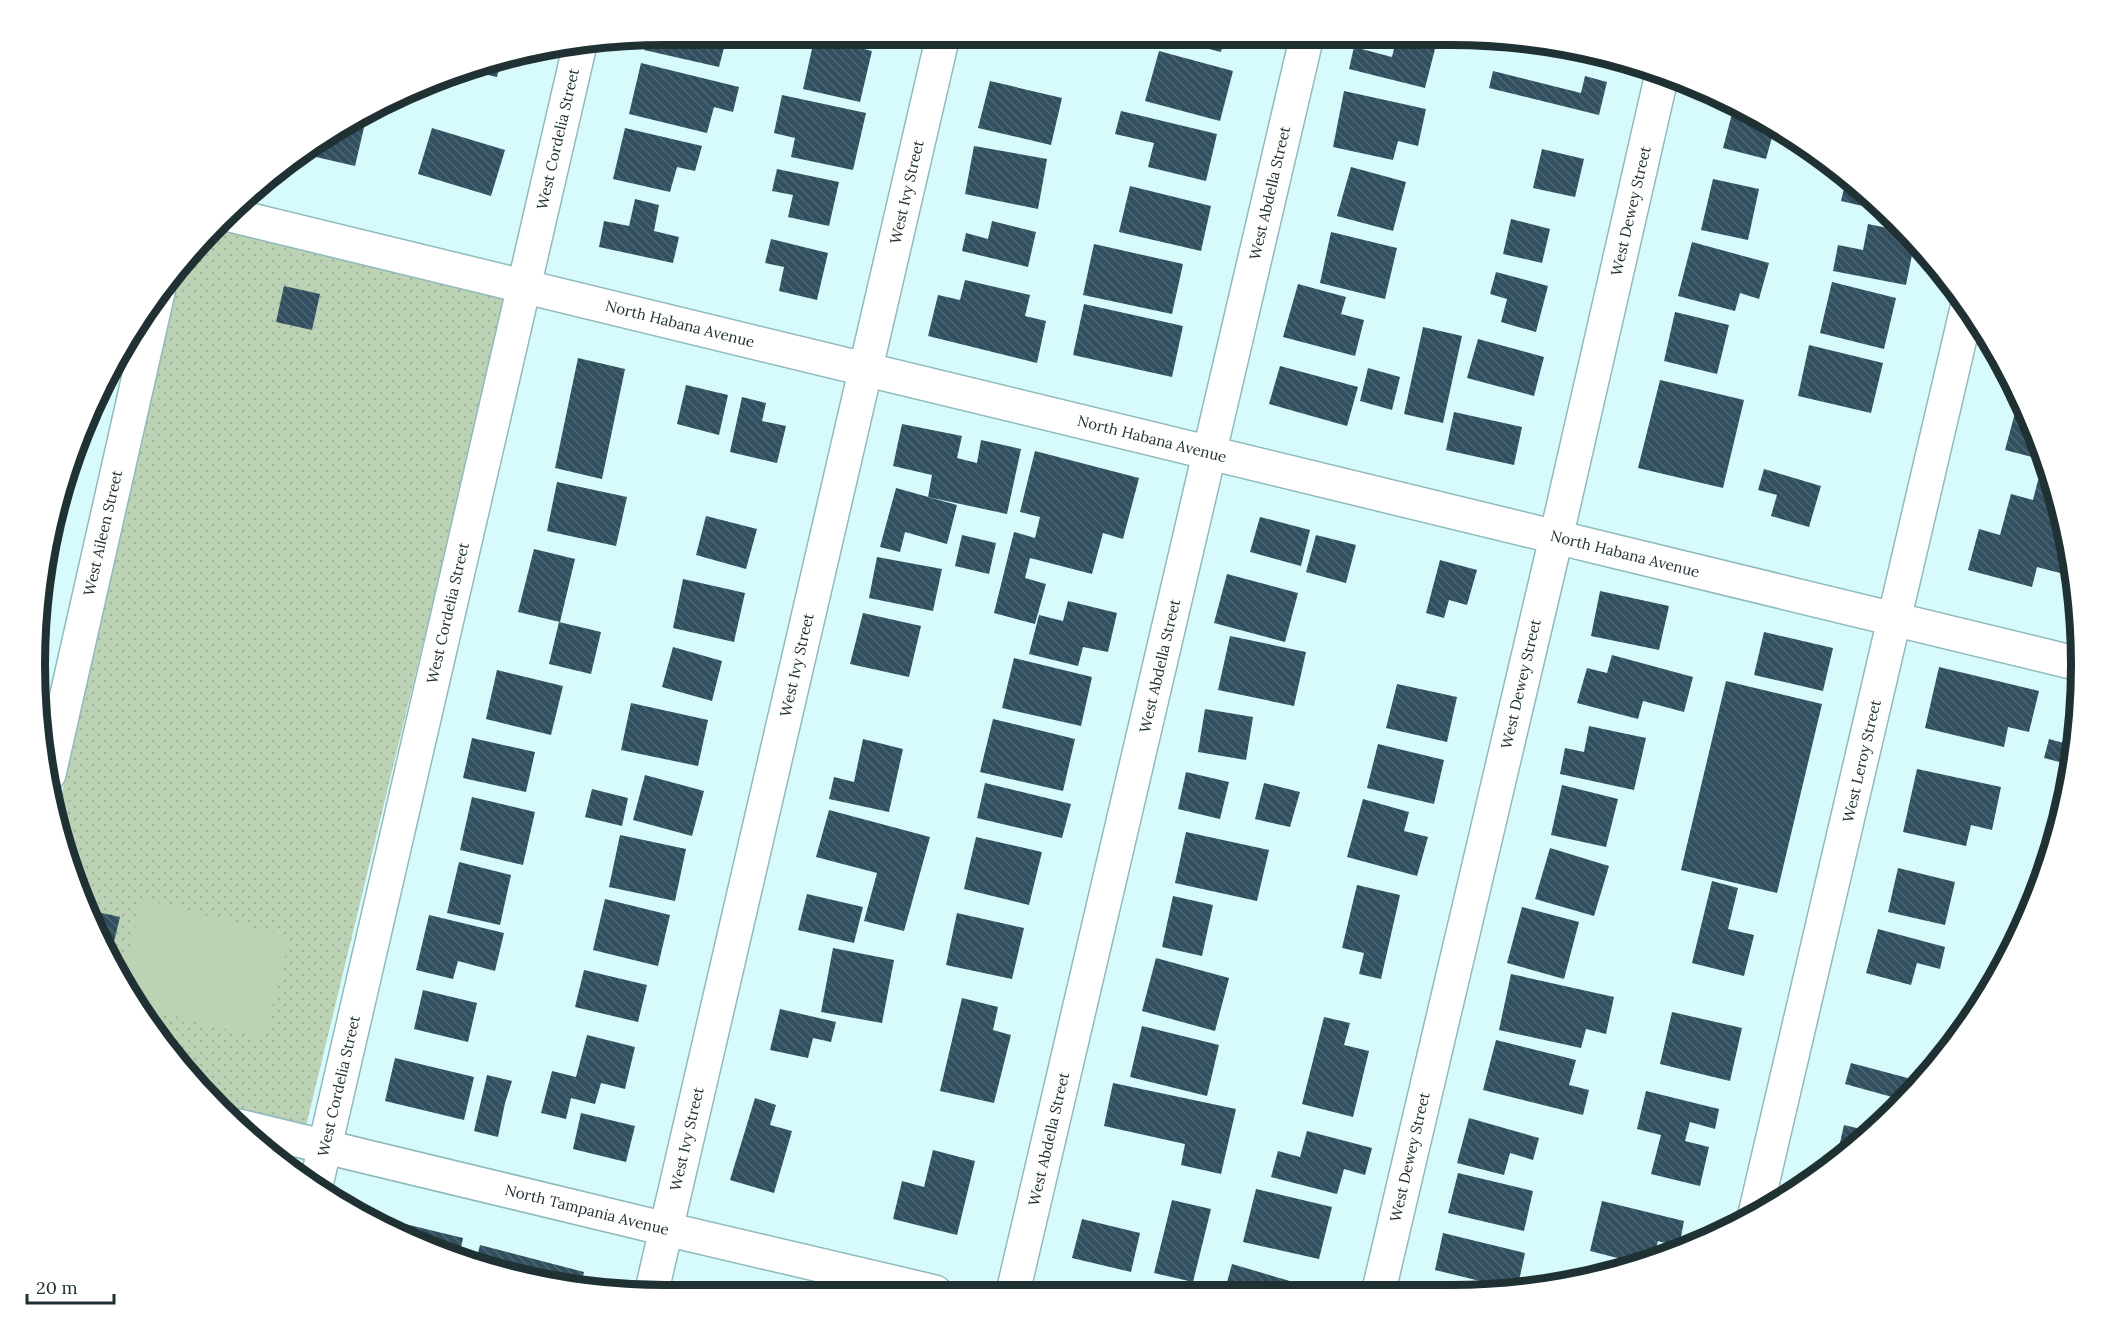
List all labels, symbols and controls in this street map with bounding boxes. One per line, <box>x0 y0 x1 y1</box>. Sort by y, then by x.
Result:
street label: West Cordelia Street <box>532 66 583 211</box>
street label: West Abdella Street <box>1245 124 1294 262</box>
street label: West Ivy Street <box>885 138 928 246</box>
street label: West Dewey Street <box>1606 144 1655 278</box>
street label: North Habana Avenue <box>604 296 757 351</box>
street label: North Habana Avenue <box>1076 411 1229 466</box>
street label: West Aileen Street <box>79 468 126 598</box>
street label: North Habana Avenue <box>1549 526 1702 581</box>
street label: West Cordelia Street <box>422 540 473 685</box>
street label: West Abdella Street <box>1135 597 1184 735</box>
street label: West Ivy Street <box>775 611 818 719</box>
street label: West Dewey Street <box>1496 617 1545 751</box>
street label: West Leroy Street <box>1838 697 1885 824</box>
street label: West Cordelia Street <box>313 1013 364 1158</box>
street label: West Abdella Street <box>1024 1070 1073 1208</box>
street label: West Ivy Street <box>665 1085 708 1193</box>
street label: West Dewey Street <box>1385 1090 1434 1224</box>
street label: North Tampania Avenue <box>503 1180 671 1239</box>
scale bar <box>27 1267 114 1305</box>
text: 20 m <box>36 1276 78 1299</box>

